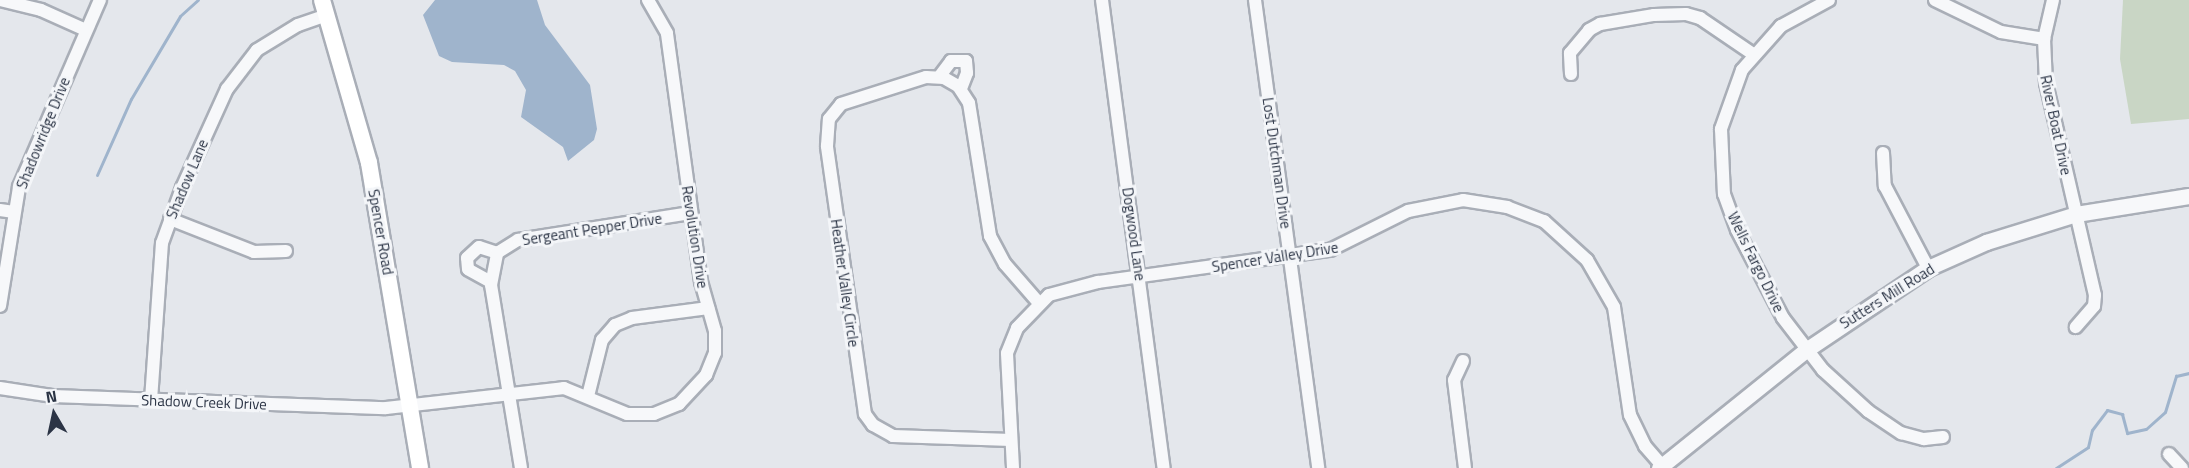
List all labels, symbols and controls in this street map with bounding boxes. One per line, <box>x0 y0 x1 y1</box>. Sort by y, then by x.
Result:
street label: River Boat Drive <box>2037 73 2075 177</box>
street label: Shadowridge Drive <box>12 75 74 191</box>
street label: Lost Dutchman Drive <box>1259 96 1295 230</box>
street label: Shadow Lane <box>162 137 212 221</box>
street label: Revolution Drive <box>678 184 712 290</box>
street label: Dogwood Lane <box>1119 186 1149 282</box>
street label: Spencer Road <box>365 188 397 276</box>
street label: Sergeant Pepper Drive <box>521 209 663 249</box>
street label: Wells Fargo Drive <box>1724 209 1788 315</box>
street label: Heather Valley Circle <box>827 218 863 348</box>
street label: Spencer Valley Drive <box>1211 238 1339 276</box>
street label: Sutters Mill Road <box>1836 260 1938 332</box>
north arrow <box>24 384 84 444</box>
text: N <box>44 384 59 409</box>
street label: Shadow Creek Drive <box>141 391 267 413</box>

